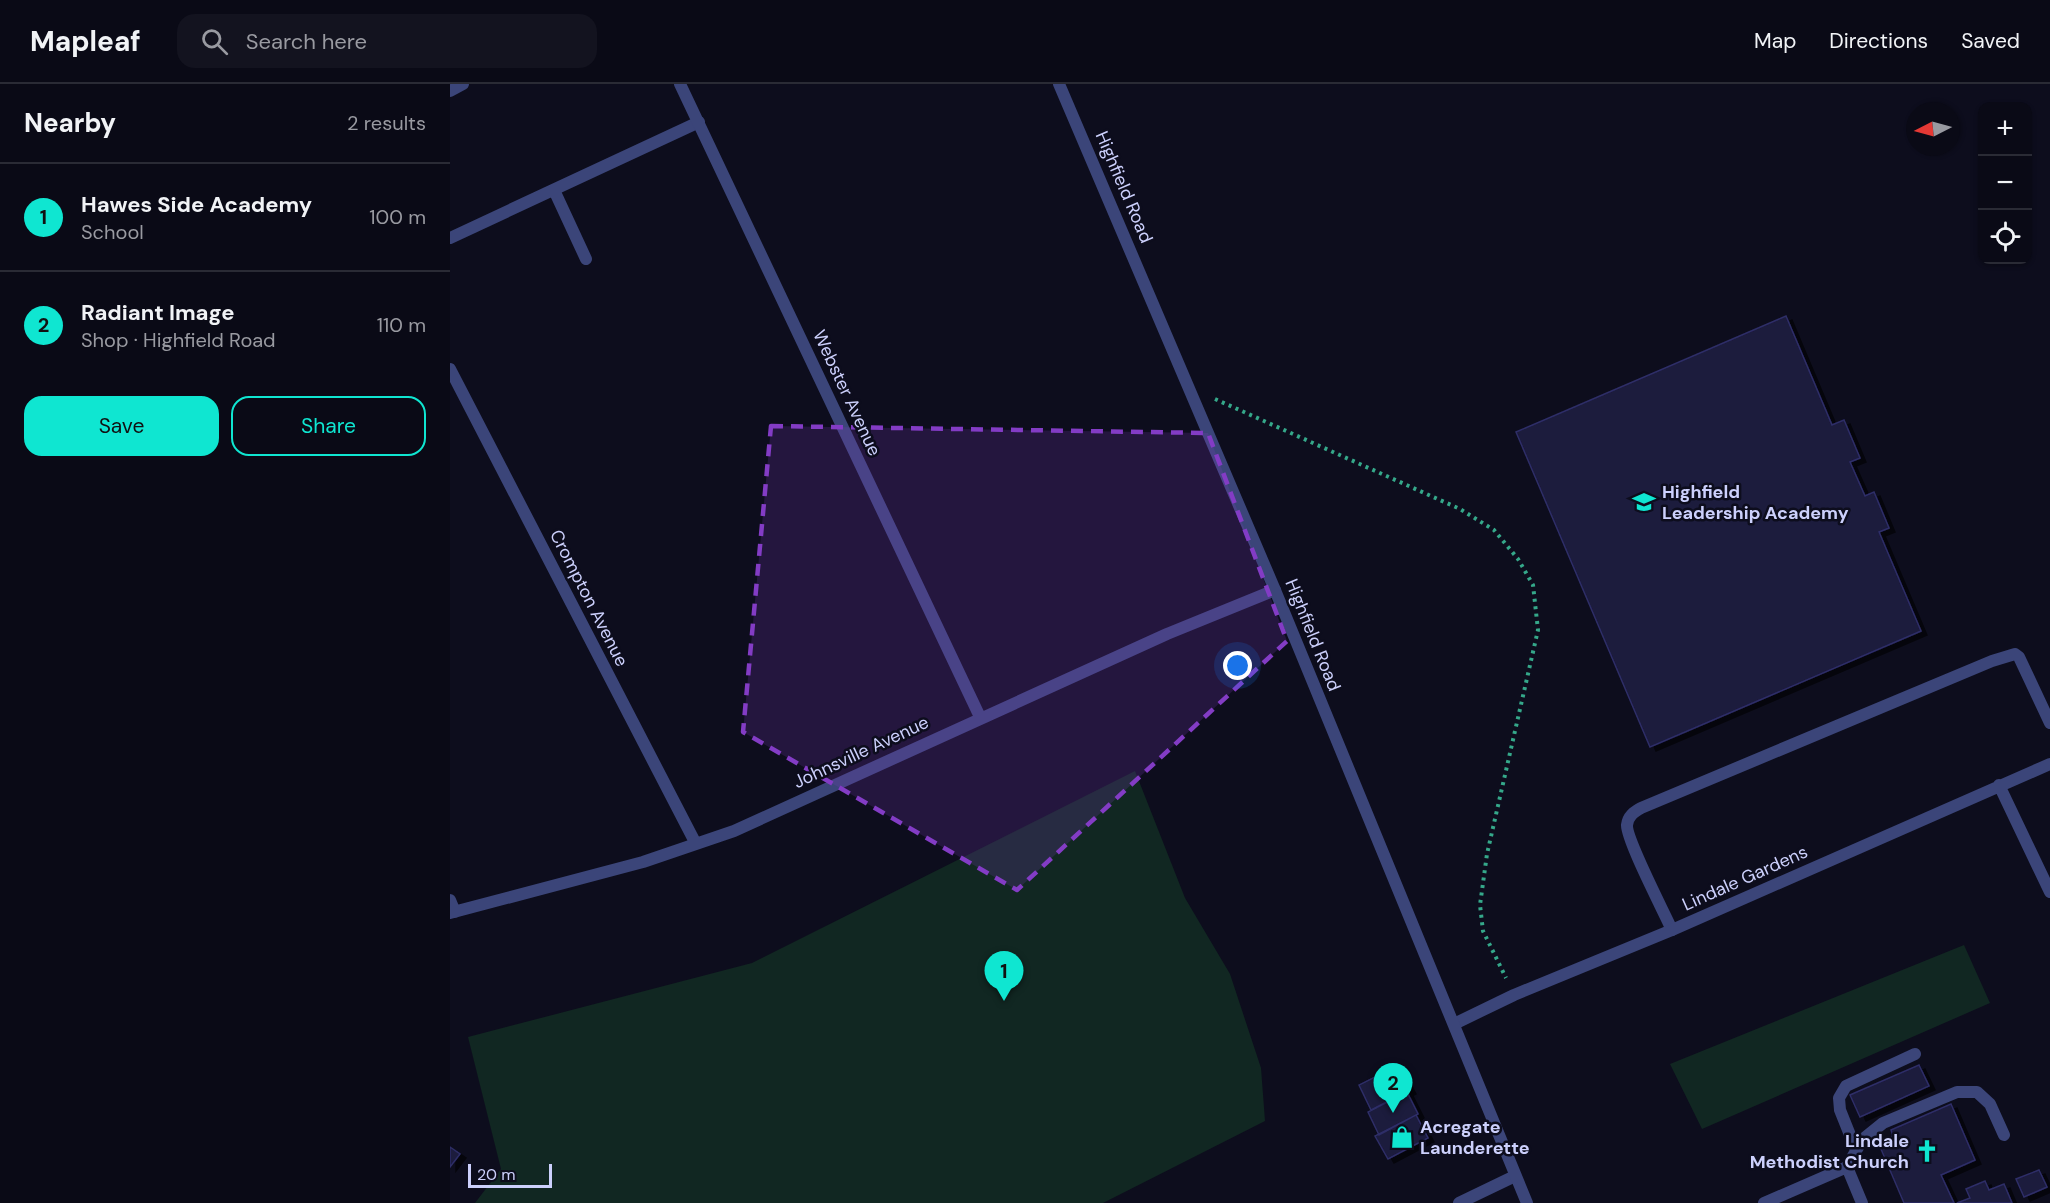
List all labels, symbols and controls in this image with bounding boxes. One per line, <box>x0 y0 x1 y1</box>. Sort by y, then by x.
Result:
search box <box>177 14 597 68</box>
text: Mapleaf <box>30 23 141 60</box>
icon: search <box>198 25 231 58</box>
text: Search here <box>246 27 367 56</box>
text: Map <box>1754 27 1796 55</box>
text: Directions <box>1829 27 1928 55</box>
text: Saved <box>1961 27 2020 55</box>
north arrow <box>1906 102 1960 156</box>
map controls <box>1978 102 2032 264</box>
button: + <box>1978 102 2032 156</box>
text: Nearby <box>24 106 116 140</box>
text: 2 results <box>347 110 426 136</box>
street label: Highfield Road <box>1090 127 1158 247</box>
button: − <box>1978 156 2032 210</box>
text: Hawes Side Academy <box>81 190 312 219</box>
text: 1 <box>40 204 47 230</box>
text: 100 m <box>369 204 426 230</box>
button: locate <box>1978 210 2032 264</box>
text: School <box>81 219 144 245</box>
text: Radiant Image <box>81 298 234 327</box>
text: 2 <box>38 312 49 338</box>
text: 110 m <box>377 312 426 338</box>
street label: Webster Avenue <box>807 326 887 460</box>
text: Shop · Highfield Road <box>81 327 276 353</box>
button: Save <box>24 396 219 456</box>
button: Share <box>231 396 426 456</box>
place label: Highfield Leadership Academy <box>1662 480 1849 525</box>
school or university icon: Highfield Leadership Academy <box>1631 489 1657 515</box>
street label: Crompton Avenue <box>544 525 634 671</box>
street label: Highfield Road <box>1280 575 1346 695</box>
your location <box>1223 651 1252 680</box>
street label: Johnsville Avenue <box>789 710 933 794</box>
street label: Lindale Gardens <box>1679 840 1811 916</box>
pin: 1 <box>984 952 1024 1001</box>
pin: 2 <box>1374 1064 1412 1113</box>
place label: Acregate Launderette <box>1420 1115 1530 1160</box>
shop icon: Acregate Launderette <box>1389 1124 1415 1150</box>
place label: Lindale Methodist Church <box>1750 1129 1909 1174</box>
church icon: Lindale Methodist Church <box>1914 1138 1940 1164</box>
scale bar <box>468 1161 552 1188</box>
text: 20 m <box>477 1164 516 1185</box>

